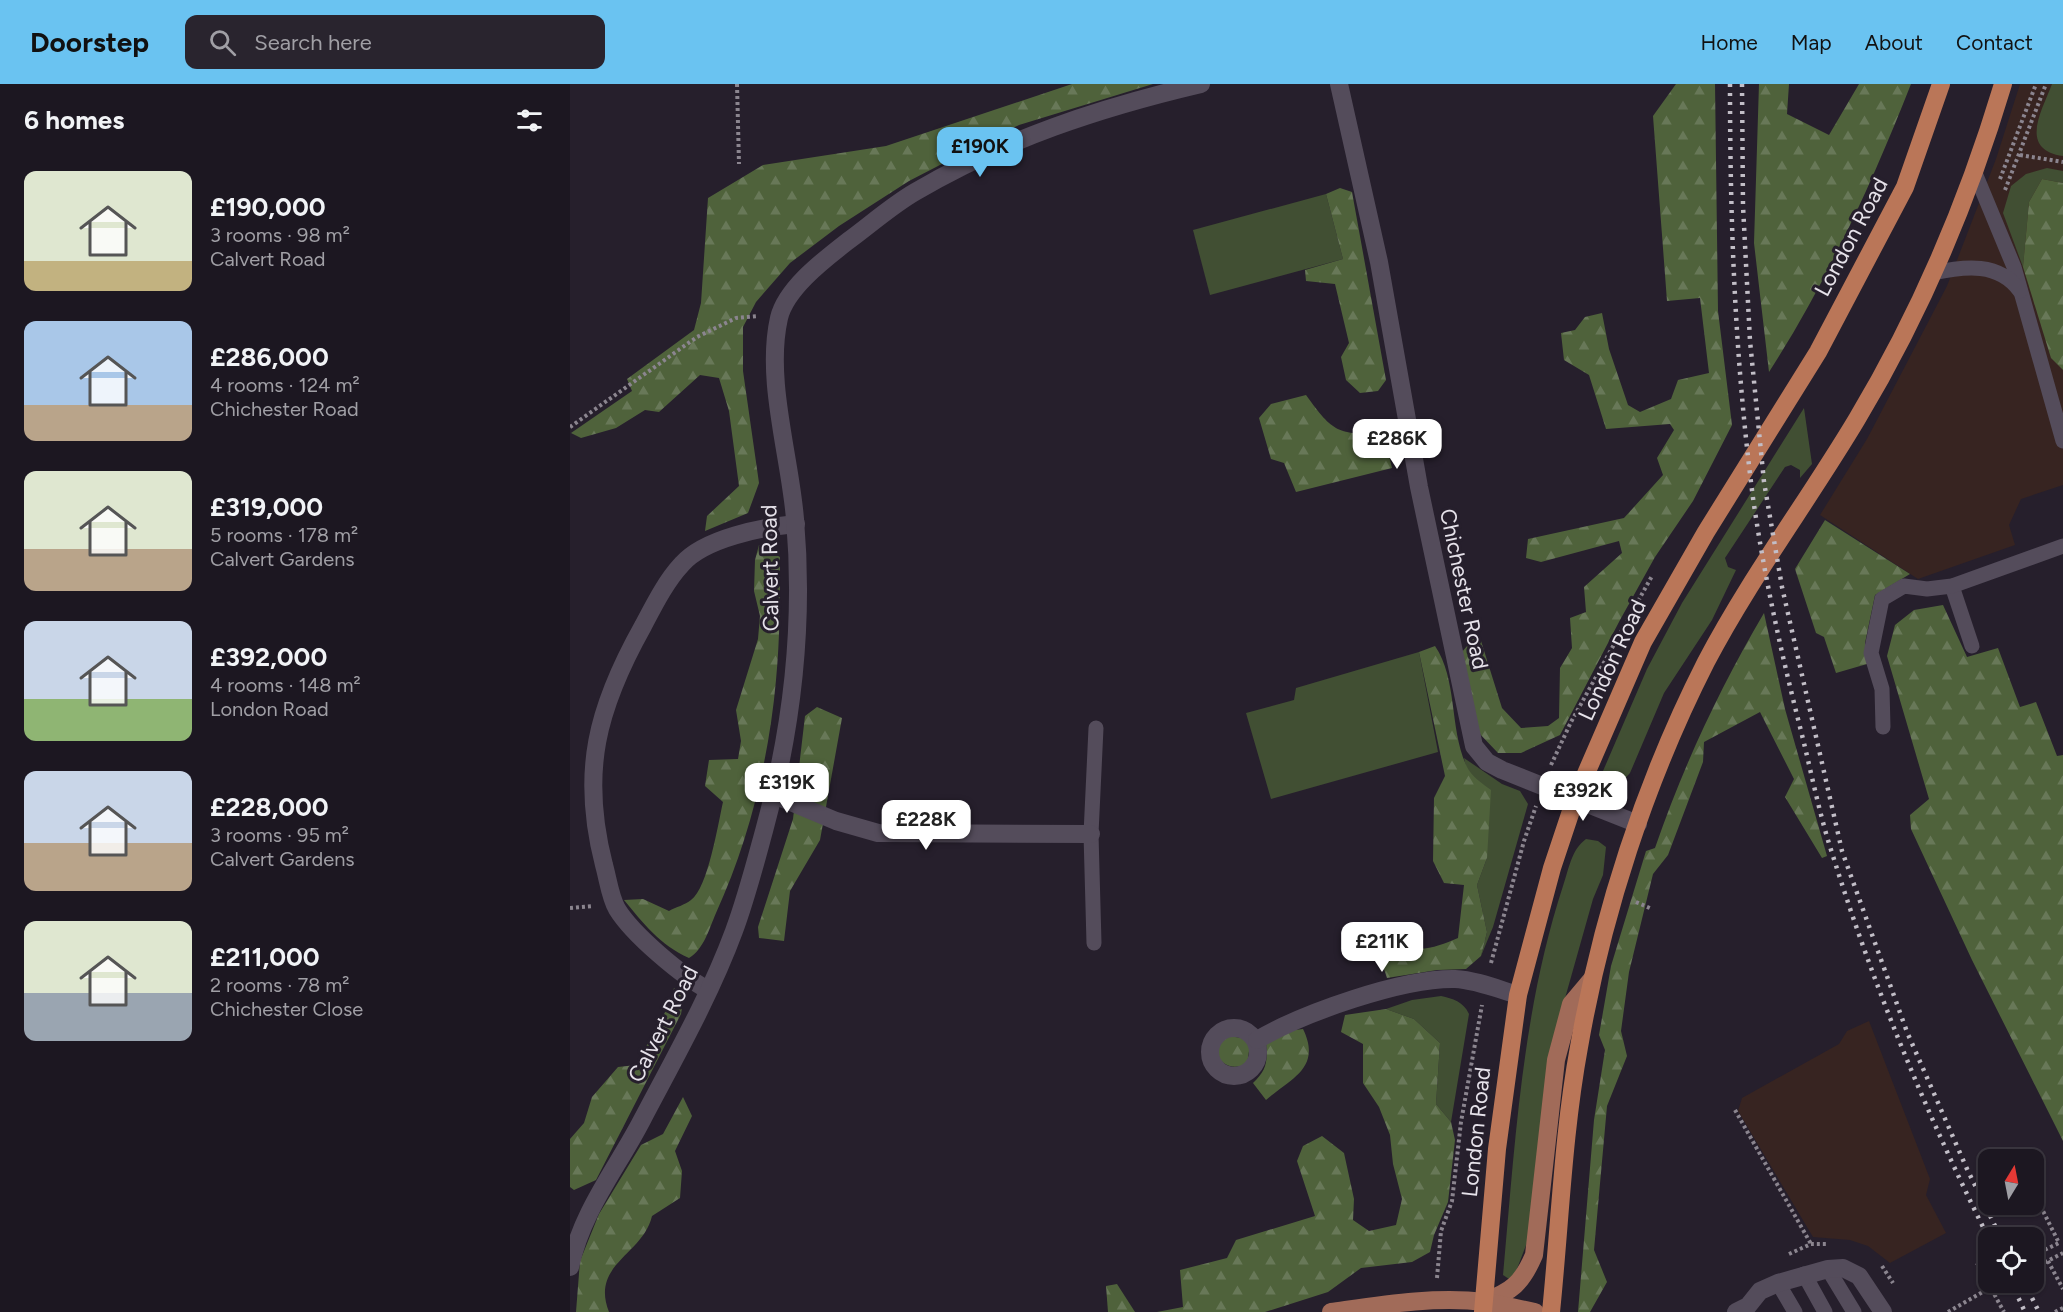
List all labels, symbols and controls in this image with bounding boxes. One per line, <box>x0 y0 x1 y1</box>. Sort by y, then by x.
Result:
search box <box>185 15 605 69</box>
text: Doorstep <box>30 25 149 59</box>
icon: search <box>206 26 239 59</box>
text: Search here <box>254 29 372 56</box>
text: Home <box>1701 30 1758 55</box>
text: Map <box>1791 30 1832 55</box>
text: About <box>1865 30 1923 55</box>
text: Contact <box>1956 30 2033 55</box>
text: 6 homes <box>24 104 124 136</box>
icon: filters <box>513 104 546 137</box>
pin: £190K <box>938 127 1022 178</box>
text: £190K <box>951 134 1009 158</box>
street label: London Road <box>1808 173 1894 301</box>
text: £190,000 <box>210 191 326 223</box>
icon: home <box>72 195 144 267</box>
text: 3 rooms · 98 m² <box>210 223 350 247</box>
text: Calvert Road <box>210 247 325 271</box>
text: £286,000 <box>210 341 329 373</box>
icon: home <box>72 345 144 417</box>
text: 4 rooms · 124 m² <box>210 373 360 397</box>
text: Chichester Road <box>210 397 359 421</box>
pin: £286K <box>1355 419 1439 470</box>
text: £286K <box>1367 426 1427 450</box>
text: £319,000 <box>210 491 323 523</box>
icon: home <box>72 495 144 567</box>
street label: Calvert Road <box>755 504 785 632</box>
street label: Chichester Road <box>1434 506 1494 672</box>
text: 5 rooms · 178 m² <box>210 523 358 547</box>
text: Calvert Gardens <box>210 547 355 571</box>
street label: London Road <box>1572 595 1652 725</box>
text: £392,000 <box>210 641 327 673</box>
icon: home <box>72 645 144 717</box>
text: 4 rooms · 148 m² <box>210 673 361 697</box>
text: London Road <box>210 697 329 721</box>
pin: £319K <box>745 763 829 814</box>
text: £319K <box>759 770 815 794</box>
pin: £392K <box>1541 771 1625 822</box>
text: £392K <box>1553 778 1613 802</box>
text: £228,000 <box>210 791 329 823</box>
icon: home <box>72 795 144 867</box>
pin: £228K <box>884 800 968 851</box>
text: £228K <box>896 807 956 831</box>
text: 3 rooms · 95 m² <box>210 823 349 847</box>
text: Calvert Gardens <box>210 847 355 871</box>
pin: £211K <box>1340 922 1424 973</box>
text: £211K <box>1355 929 1409 953</box>
text: £211,000 <box>210 941 320 973</box>
icon: home <box>72 945 144 1017</box>
street label: Calvert Road <box>622 961 704 1087</box>
text: 2 rooms · 78 m² <box>210 973 350 997</box>
text: Chichester Close <box>210 997 363 1021</box>
street label: London Road <box>1456 1066 1496 1198</box>
north arrow <box>1978 1149 2044 1215</box>
map controls <box>1978 1149 2044 1293</box>
button: locate <box>1978 1227 2044 1293</box>

